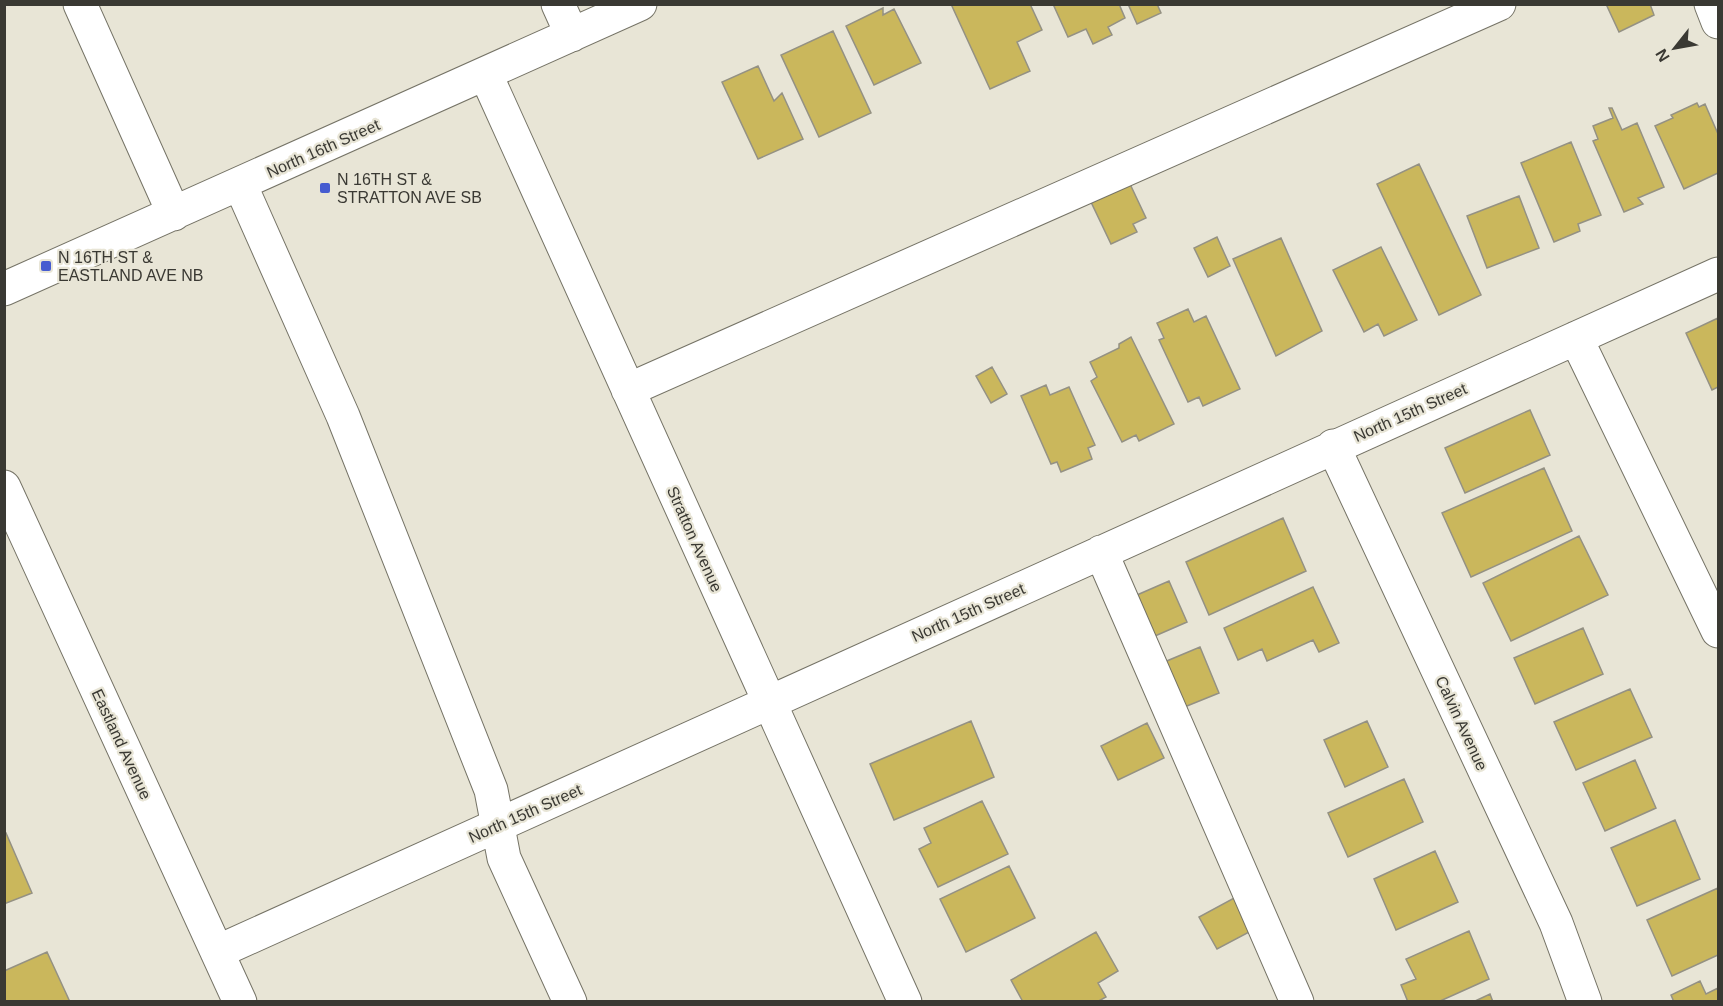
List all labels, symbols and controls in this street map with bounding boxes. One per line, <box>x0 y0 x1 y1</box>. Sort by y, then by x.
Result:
north arrow <box>1645 18 1705 78</box>
text: N <box>1652 46 1673 65</box>
street label: North 16th Street <box>264 116 383 181</box>
place label: N 16TH ST & STRATTON AVE SB <box>337 171 482 206</box>
marker: N 16TH ST & STRATTON AVE SB <box>318 181 332 195</box>
place label: N 16TH ST & EASTLAND AVE NB <box>58 249 204 284</box>
marker: N 16TH ST & EASTLAND AVE NB <box>39 259 53 273</box>
street label: North 15th Street <box>1351 380 1470 445</box>
street label: Stratton Avenue <box>664 484 725 595</box>
street label: North 15th Street <box>909 580 1028 645</box>
street label: Calvin Avenue <box>1432 673 1491 773</box>
street label: Eastland Avenue <box>89 686 155 802</box>
street label: North 15th Street <box>466 781 585 846</box>

